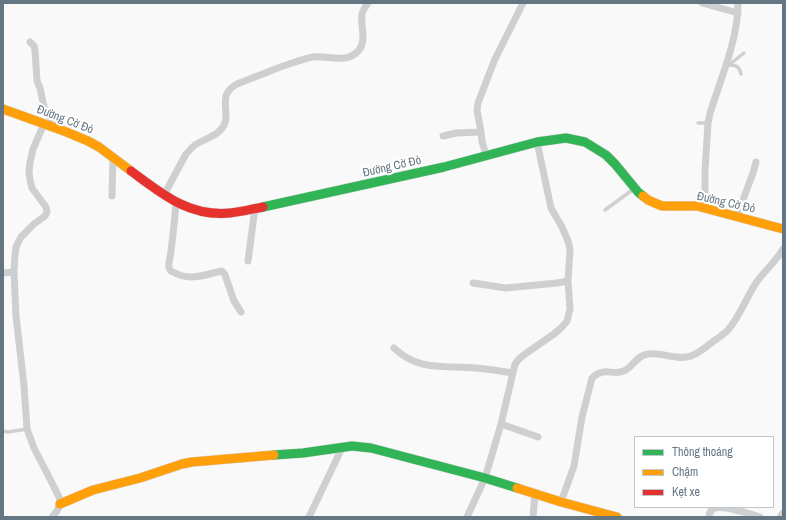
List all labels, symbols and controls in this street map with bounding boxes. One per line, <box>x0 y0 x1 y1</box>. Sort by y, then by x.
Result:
street label: Đường Cờ Đỏ <box>35 103 95 137</box>
street label: Đường Cờ Đỏ <box>361 153 423 181</box>
street label: Đường Cờ Đỏ <box>695 189 757 217</box>
legend <box>634 436 774 508</box>
text: Thông thoáng <box>672 444 733 460</box>
text: Chậm <box>672 464 698 480</box>
text: Kẹt xe <box>672 484 700 500</box>

